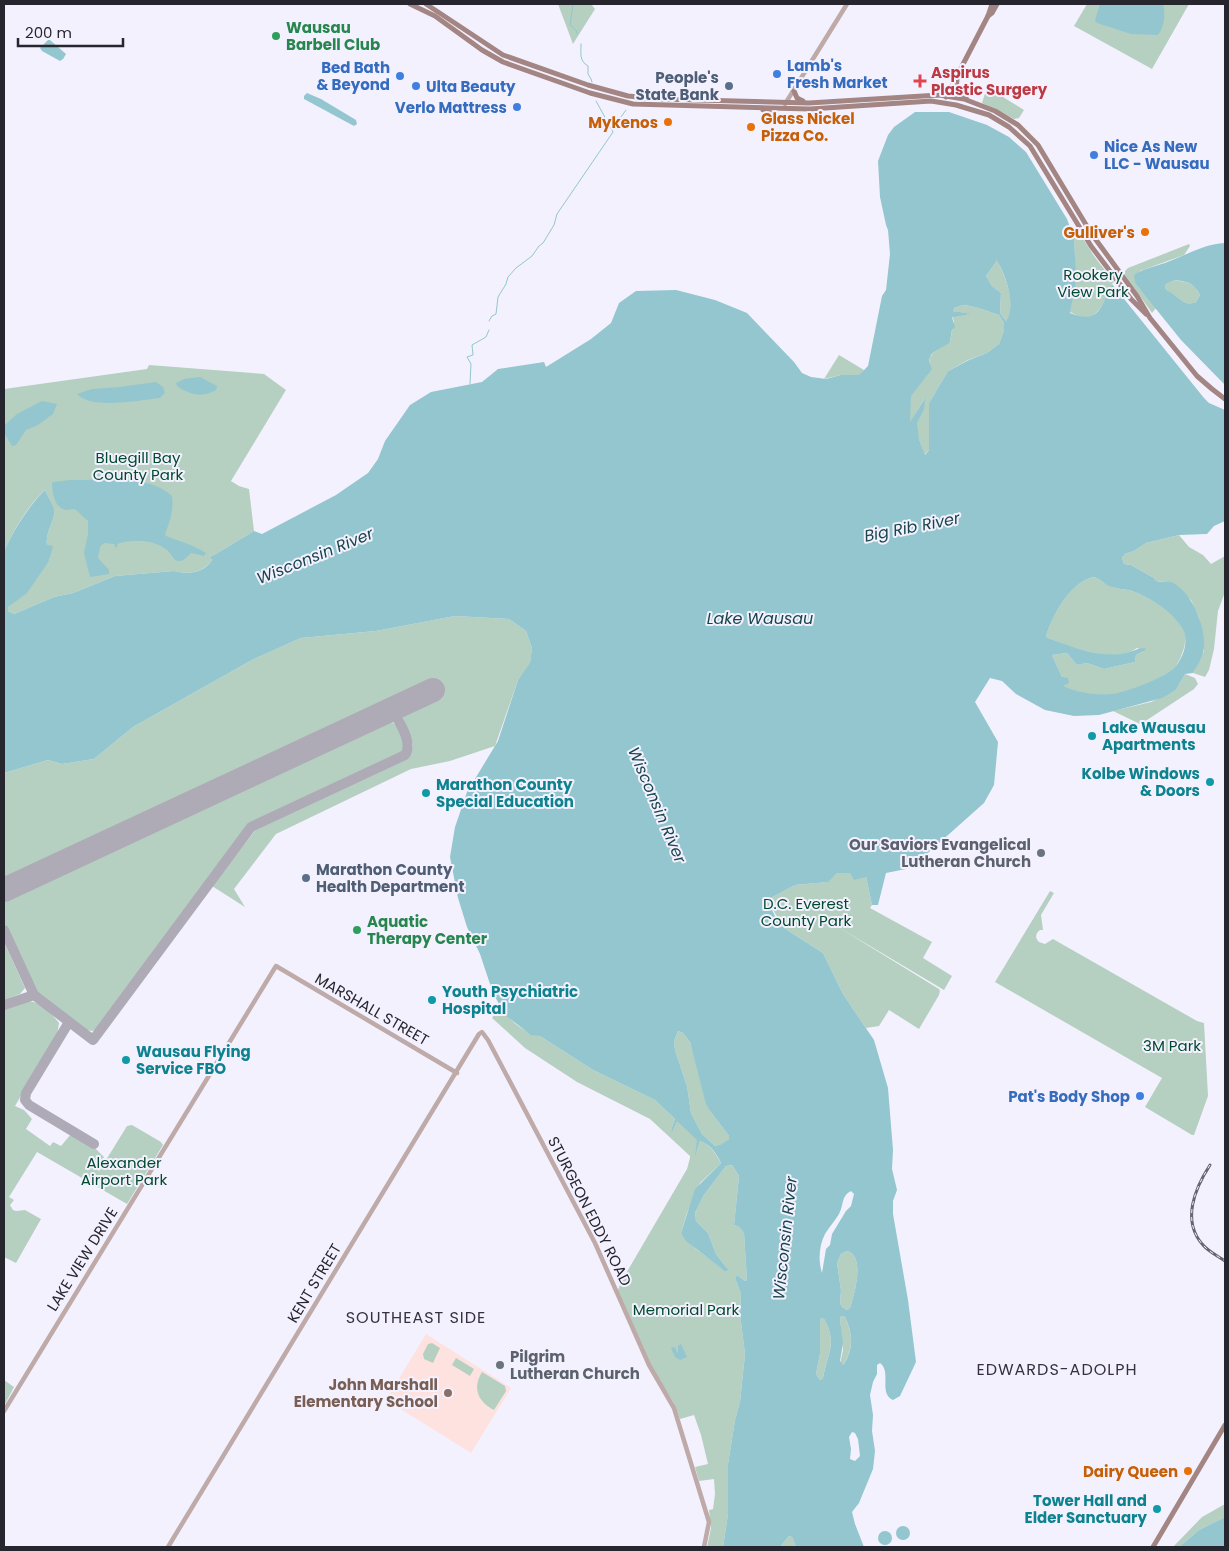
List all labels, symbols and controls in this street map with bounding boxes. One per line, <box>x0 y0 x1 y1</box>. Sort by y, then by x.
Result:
scale bar <box>18 15 122 47</box>
place label: Wausau Barbell Club <box>286 17 380 55</box>
text: 200 m <box>25 22 72 43</box>
marker: Wausau Barbell Club <box>270 30 282 42</box>
place label: Lamb's Fresh Market <box>787 55 888 93</box>
place label: Bed Bath & Beyond <box>316 57 390 95</box>
place label: Aspirus Plastic Surgery <box>931 62 1048 100</box>
place label: People's State Bank <box>636 67 720 105</box>
marker: Lamb's Fresh Market <box>771 68 783 80</box>
marker: Bed Bath & Beyond <box>394 70 406 82</box>
marker: Aspirus Plastic Surgery <box>913 74 927 88</box>
place label: Ulta Beauty <box>426 76 516 97</box>
marker: Ulta Beauty <box>410 80 422 92</box>
marker: People's State Bank <box>723 80 735 92</box>
place label: Verlo Mattress <box>395 97 507 118</box>
marker: Verlo Mattress <box>511 101 523 113</box>
place label: Glass Nickel Pizza Co. <box>761 108 855 146</box>
place label: Mykenos <box>588 112 658 133</box>
marker: Mykenos <box>662 116 674 128</box>
marker: Glass Nickel Pizza Co. <box>745 121 757 133</box>
place label: Nice As New LLC - Wausau <box>1104 136 1210 174</box>
marker: Nice As New LLC - Wausau <box>1088 149 1100 161</box>
place label: Gulliver's <box>1063 222 1135 243</box>
marker: Gulliver's <box>1139 226 1151 238</box>
park label: Rookery View Park <box>1057 264 1129 302</box>
park label: Bluegill Bay County Park <box>93 447 183 485</box>
water label: Big Rib River <box>862 506 963 548</box>
water label: Wisconsin River <box>253 522 378 590</box>
water label: Lake Wausau <box>707 607 813 630</box>
place label: Lake Wausau Apartments <box>1102 717 1206 755</box>
marker: Lake Wausau Apartments <box>1086 730 1098 742</box>
water label: Wisconsin River <box>622 743 692 867</box>
place label: Kolbe Windows & Doors <box>1082 763 1200 801</box>
place label: Marathon County Special Education <box>436 774 574 812</box>
marker: Kolbe Windows & Doors <box>1204 776 1216 788</box>
marker: Marathon County Special Education <box>420 787 432 799</box>
place label: Our Saviors Evangelical Lutheran Church <box>849 834 1031 872</box>
marker: Our Saviors Evangelical Lutheran Church <box>1035 847 1047 859</box>
place label: Marathon County Health Department <box>316 859 465 897</box>
marker: Marathon County Health Department <box>300 872 312 884</box>
park label: D.C. Everest County Park <box>761 893 851 931</box>
place label: Aquatic Therapy Center <box>367 911 488 949</box>
marker: Aquatic Therapy Center <box>351 924 363 936</box>
street label: MARSHALL STREET <box>311 968 433 1050</box>
place label: Youth Psychiatric Hospital <box>442 981 578 1019</box>
marker: Youth Psychiatric Hospital <box>426 994 438 1006</box>
park label: 3M Park <box>1143 1035 1201 1056</box>
place label: Wausau Flying Service FBO <box>136 1041 251 1079</box>
marker: Wausau Flying Service FBO <box>120 1054 132 1066</box>
place label: Pat's Body Shop <box>1008 1086 1130 1107</box>
marker: Pat's Body Shop <box>1134 1090 1146 1102</box>
street label: STURGEON EDDY ROAD <box>543 1133 637 1289</box>
park label: Alexander Airport Park <box>81 1152 167 1190</box>
water label: Wisconsin River <box>767 1174 803 1301</box>
street label: LAKE VIEW DRIVE <box>42 1203 122 1315</box>
street label: KENT STREET <box>282 1239 346 1327</box>
park label: Memorial Park <box>633 1299 740 1320</box>
district label: SOUTHEAST SIDE <box>346 1306 486 1329</box>
place label: Pilgrim Lutheran Church <box>510 1346 640 1384</box>
district label: EDWARDS-ADOLPH <box>976 1358 1138 1381</box>
marker: Pilgrim Lutheran Church <box>494 1359 506 1371</box>
place label: John Marshall Elementary School <box>294 1374 438 1412</box>
marker: John Marshall Elementary School <box>442 1387 454 1399</box>
place label: Dairy Queen <box>1083 1461 1178 1482</box>
marker: Dairy Queen <box>1182 1465 1194 1477</box>
place label: Tower Hall and Elder Sanctuary <box>1025 1490 1148 1528</box>
marker: Tower Hall and Elder Sanctuary <box>1151 1503 1163 1515</box>

